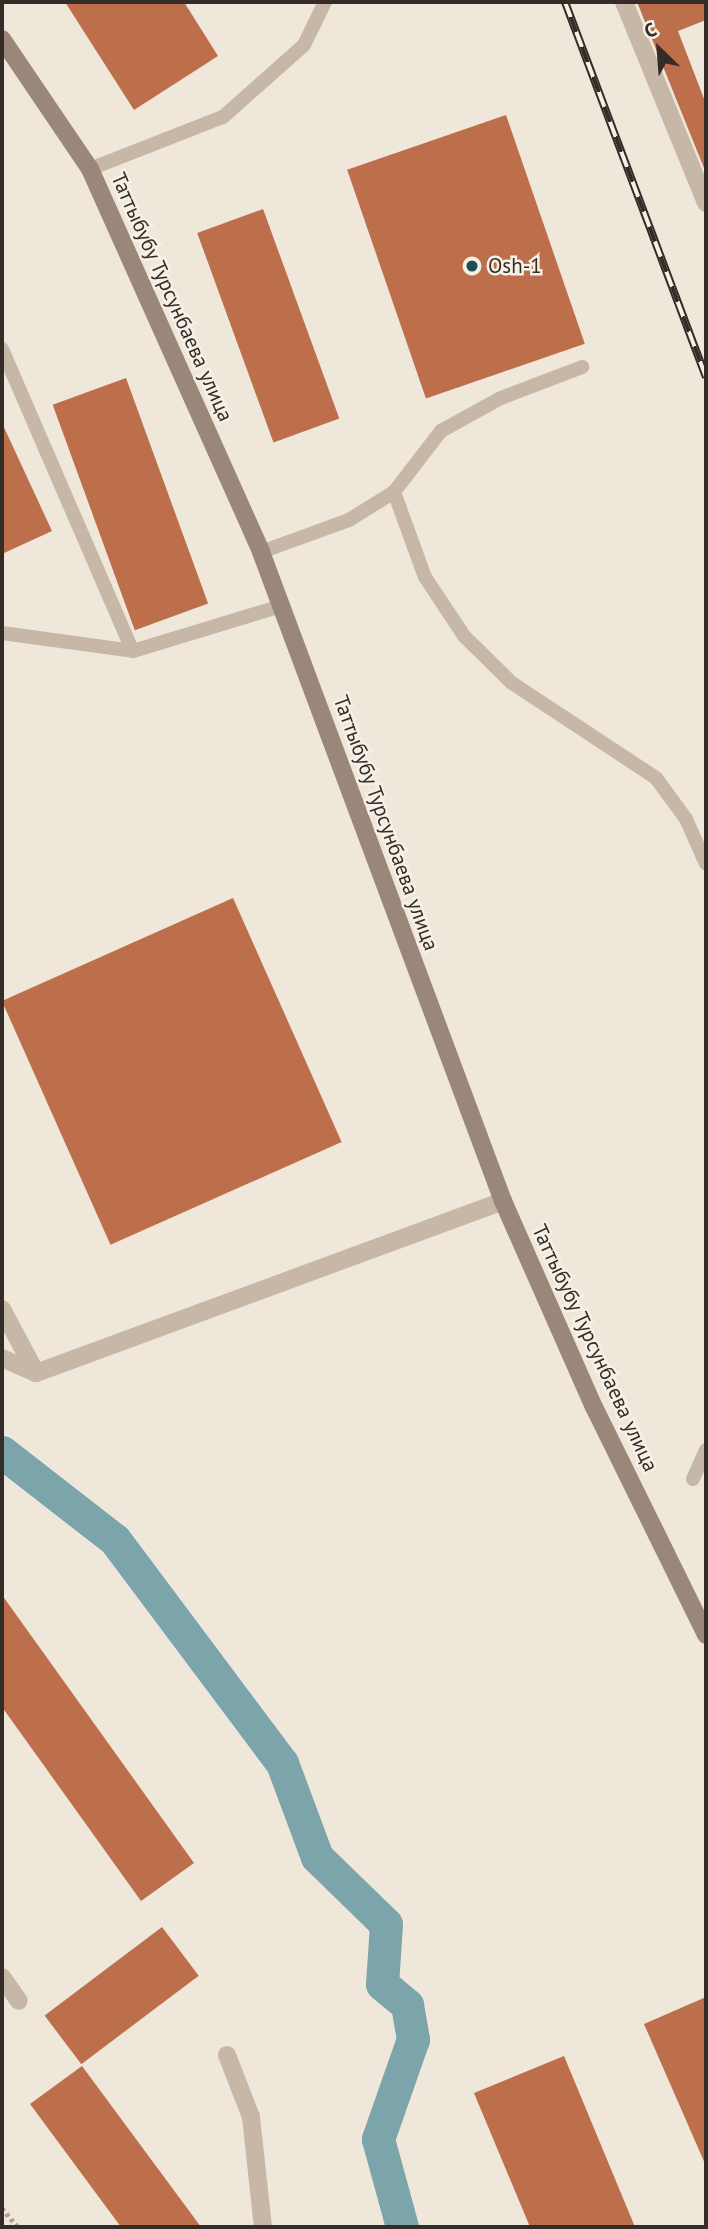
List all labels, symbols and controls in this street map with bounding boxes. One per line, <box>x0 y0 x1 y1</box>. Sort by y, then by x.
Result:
north arrow <box>624 14 694 84</box>
text: С <box>640 17 660 43</box>
street label: Таттыбубу Турсунбаева улица <box>105 168 239 426</box>
place label: Osh-1 <box>488 253 542 279</box>
marker: Osh-1 <box>462 256 482 276</box>
street label: Таттыбубу Турсунбаева улица <box>328 691 444 955</box>
street label: Таттыбубу Турсунбаева улица <box>526 1220 664 1476</box>

